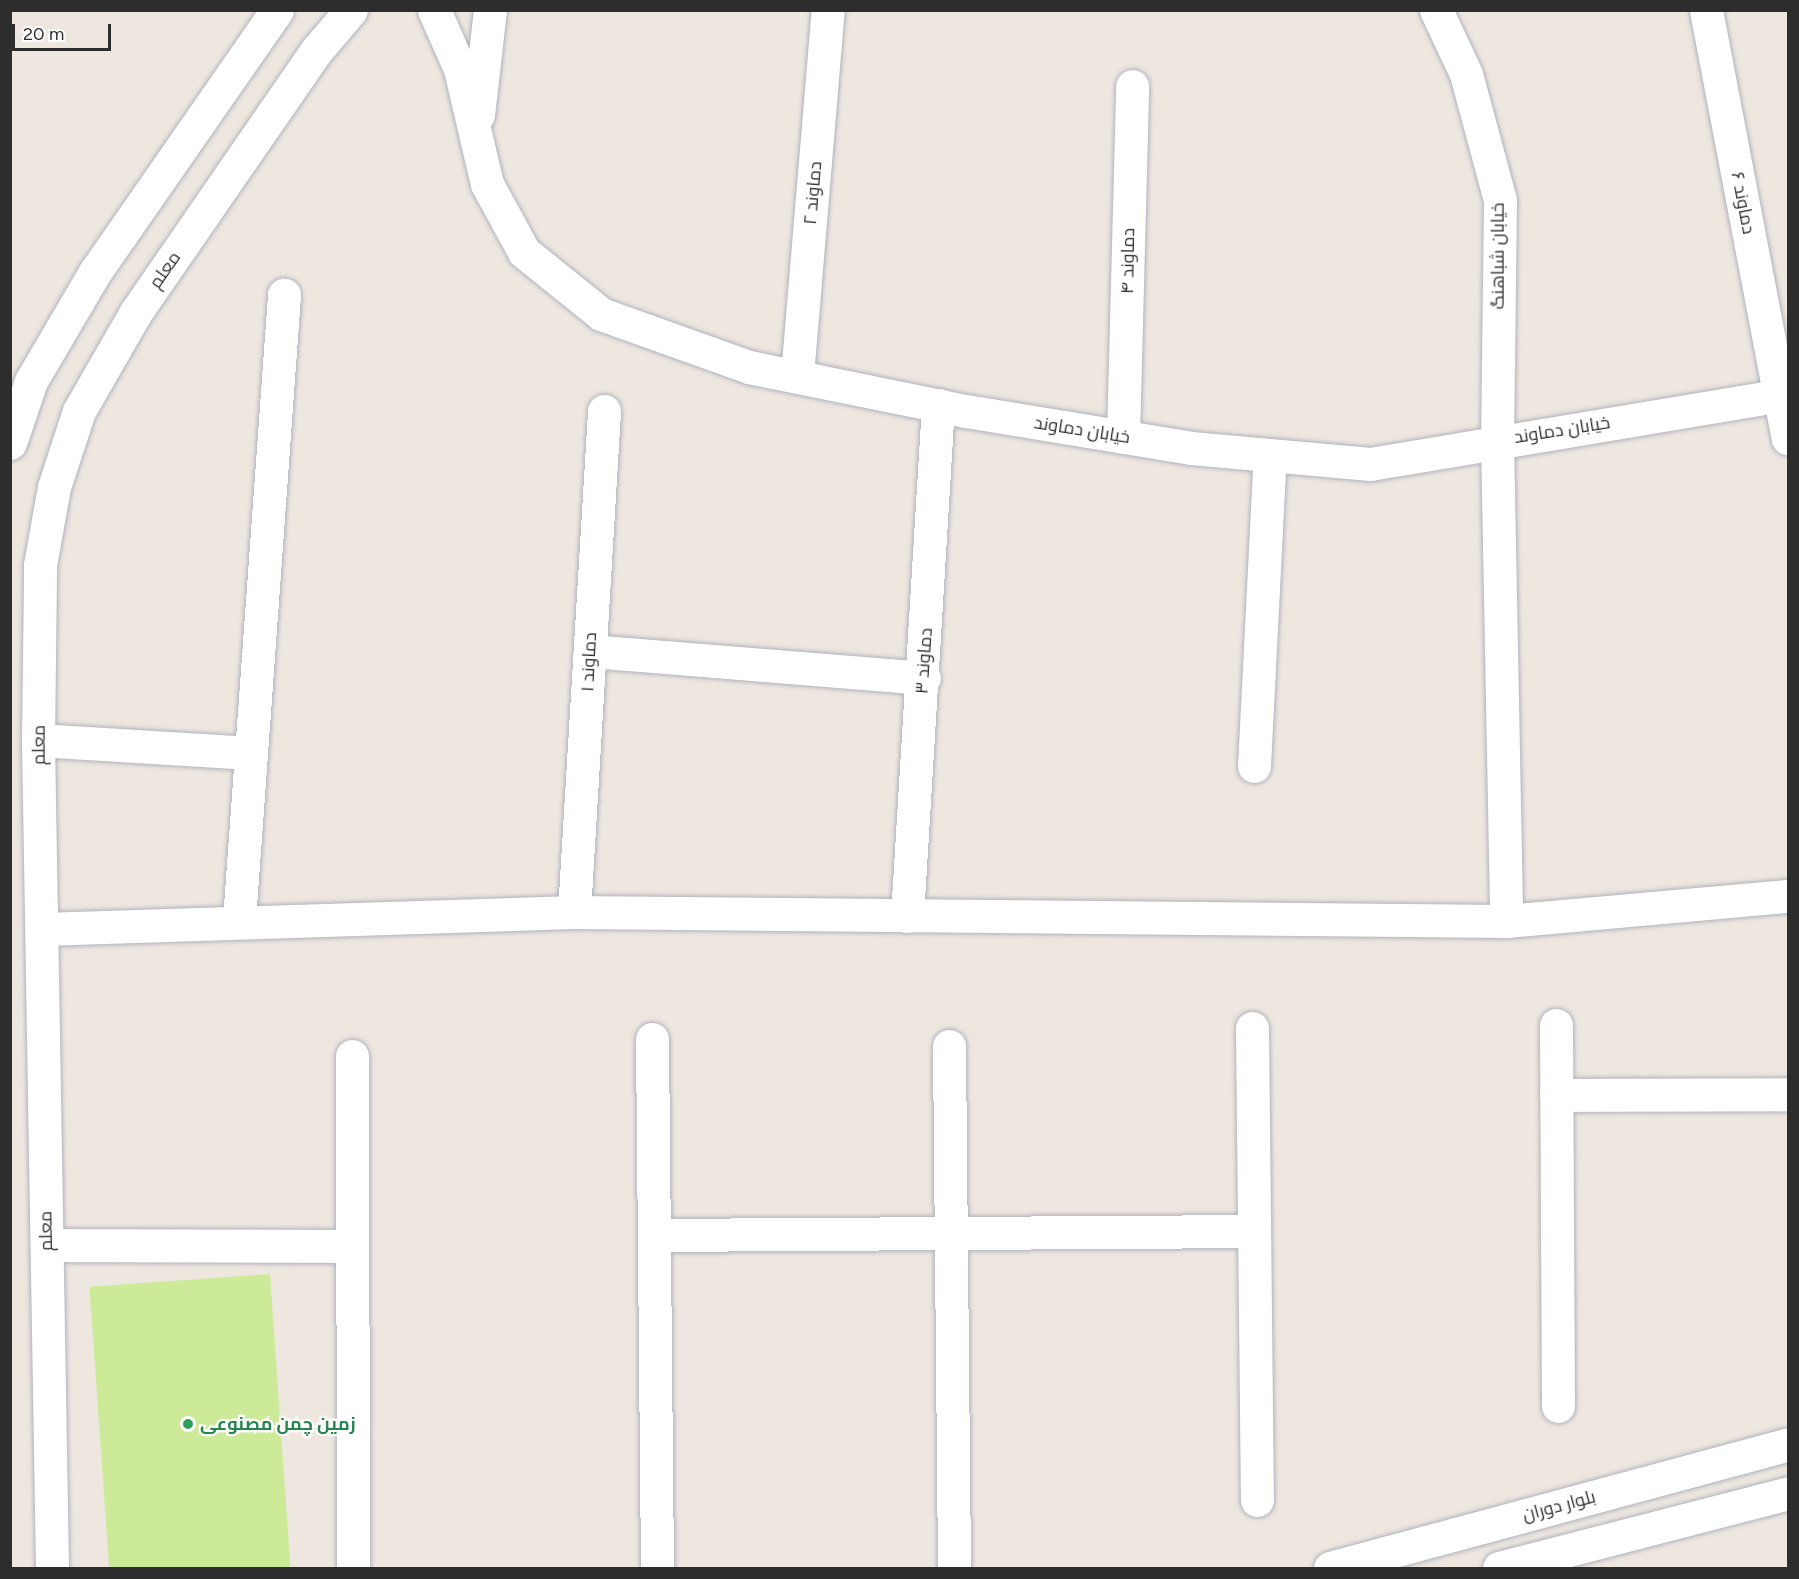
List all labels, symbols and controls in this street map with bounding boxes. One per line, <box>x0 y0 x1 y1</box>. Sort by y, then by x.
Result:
scale bar <box>15 12 114 50</box>
text: 20 m <box>23 23 64 45</box>
street label: دماوند ۲ <box>799 160 827 226</box>
street label: دماوند ۶ <box>1726 170 1760 236</box>
street label: خیابان شباهنگ <box>1487 203 1509 309</box>
street label: دماوند ۴ <box>1117 228 1139 294</box>
street label: معلم <box>145 247 185 293</box>
street label: خیابان دماوند <box>1032 412 1132 448</box>
street label: خیابان دماوند <box>1512 412 1612 448</box>
street label: دماوند ۳ <box>911 627 937 695</box>
street label: دماوند ۱ <box>577 632 601 692</box>
street label: معلم <box>28 725 50 765</box>
street label: معلم <box>35 1211 57 1251</box>
place label: زمین چمن مصنوعی <box>200 1413 356 1435</box>
marker: زمین چمن مصنوعی <box>181 1417 195 1431</box>
street label: بلوار دوران <box>1520 1486 1598 1526</box>

